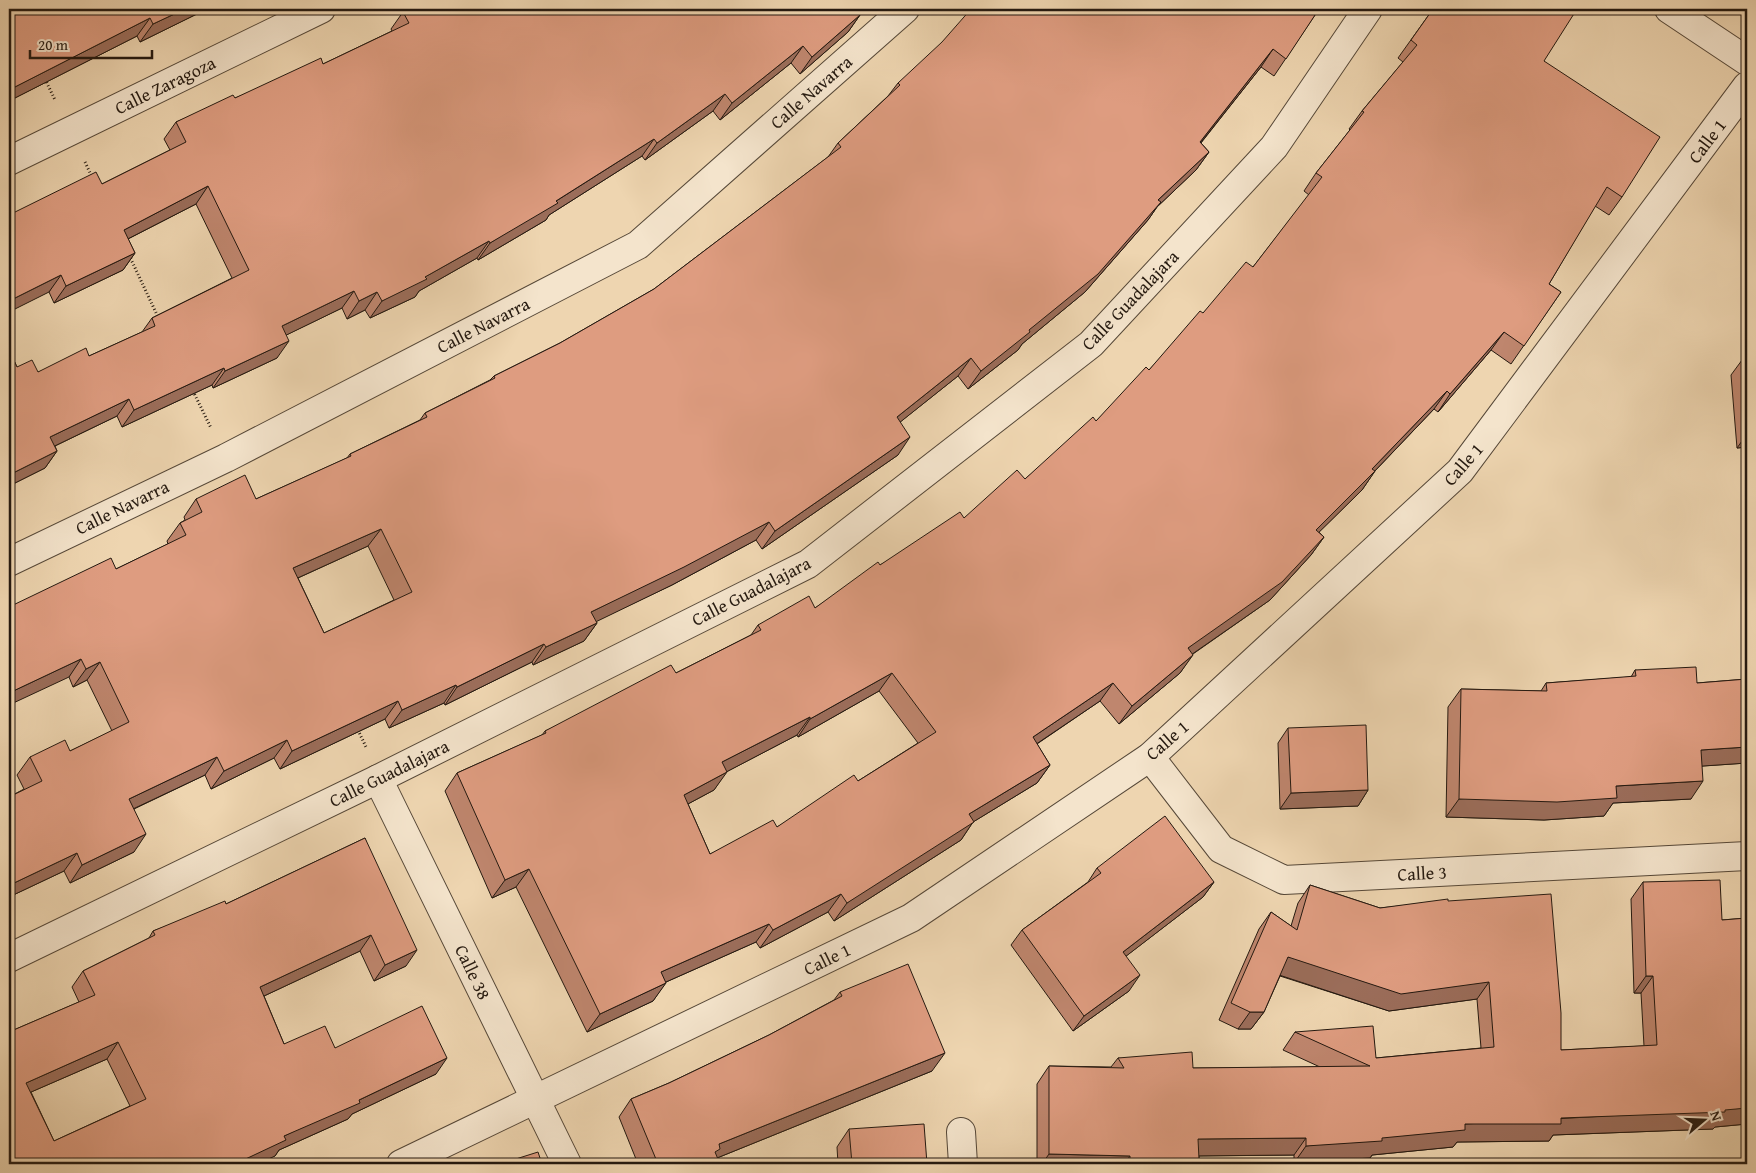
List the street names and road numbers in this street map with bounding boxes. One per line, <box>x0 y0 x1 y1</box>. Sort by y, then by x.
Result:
street label: Calle Navarra <box>764 48 858 135</box>
street label: Calle Zaragoza <box>110 49 220 121</box>
street label: Calle 1 <box>1681 113 1733 169</box>
street label: Calle Guadalajara <box>1075 243 1185 356</box>
street label: Calle Navarra <box>432 290 535 360</box>
street label: Calle 1 <box>1437 436 1489 492</box>
street label: Calle Navarra <box>71 472 174 541</box>
street label: Calle Guadalajara <box>687 549 816 633</box>
street label: Calle 1 <box>1139 714 1195 766</box>
street label: Calle Guadalajara <box>324 732 454 814</box>
street label: Calle 3 <box>1397 858 1447 888</box>
street label: Calle 1 <box>799 936 855 982</box>
street label: Calle 38 <box>448 940 498 1004</box>

